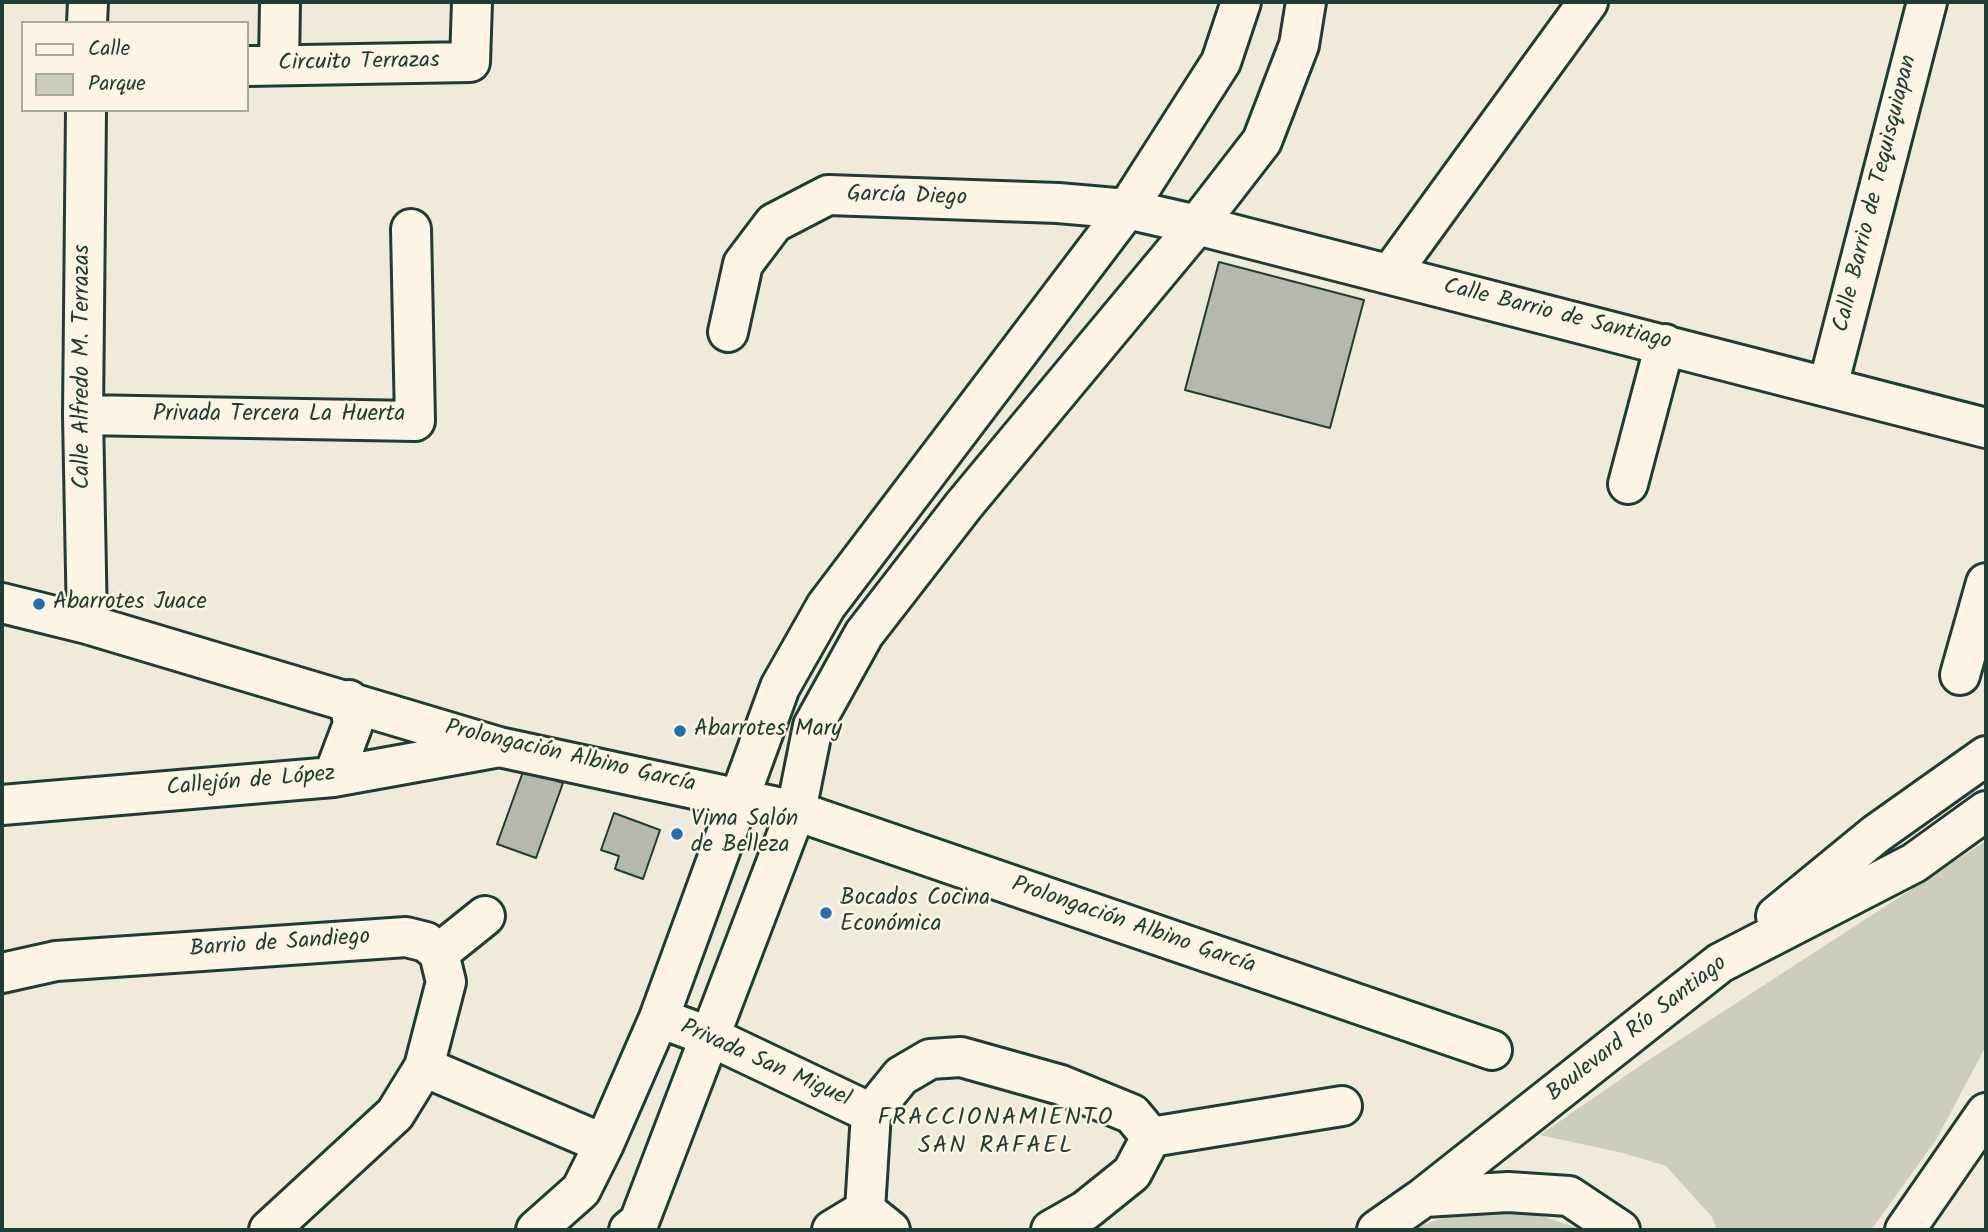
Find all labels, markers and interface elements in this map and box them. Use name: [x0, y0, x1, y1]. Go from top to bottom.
legend: [21, 21, 248, 112]
text: Calle: [88, 33, 130, 66]
street label: Circuito Terrazas: [278, 49, 440, 79]
street label: Calle Barrio de Tequisquiapan: [1829, 53, 1925, 335]
text: Parque: [88, 68, 146, 101]
street label: García Diego: [846, 182, 968, 214]
street label: Calle Alfredo M. Terrazas: [70, 245, 98, 489]
street label: Calle Barrio de Santiago: [1440, 274, 1674, 358]
street label: Privada Tercera La Huerta: [153, 402, 405, 430]
place label: Abarrotes Juace: [53, 590, 207, 618]
marker: Abarrotes Juace: [31, 596, 47, 612]
street label: Prolongación Albino García: [442, 716, 698, 800]
place label: Abarrotes Mary: [694, 717, 842, 745]
marker: Abarrotes Mary: [672, 723, 688, 739]
street label: Callejón de López: [165, 762, 337, 804]
place label: Vima Salón de Belleza: [691, 807, 798, 861]
marker: Vima Salón de Belleza: [669, 826, 685, 842]
street label: Prolongación Albino García: [1007, 872, 1259, 982]
place label: Bocados Cocina Económica: [840, 886, 990, 940]
marker: Bocados Cocina Económica: [818, 905, 834, 921]
street label: Barrio de Sandiego: [189, 925, 371, 965]
street label: Boulevard Río Santiago: [1542, 951, 1734, 1109]
street label: Privada San Miguel: [676, 1015, 854, 1115]
district label: FRACCIONAMIENTO SAN RAFAEL: [879, 1106, 1113, 1162]

